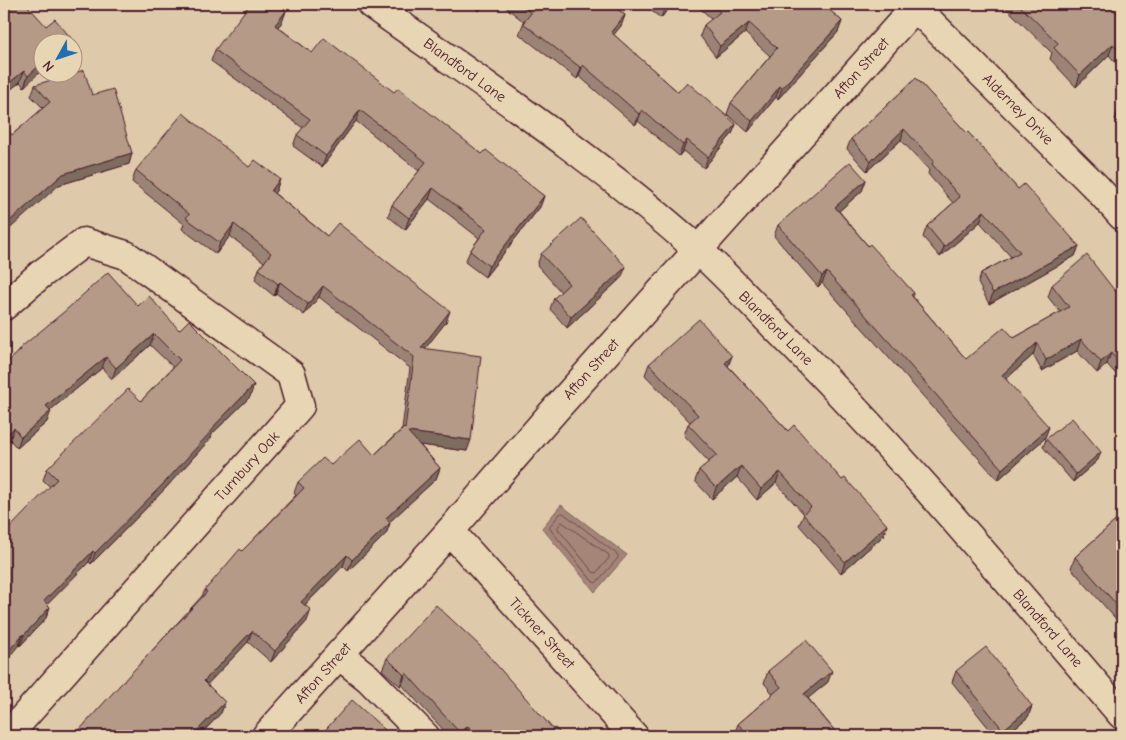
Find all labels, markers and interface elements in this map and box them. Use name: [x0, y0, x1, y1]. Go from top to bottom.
north arrow: [32, 32, 82, 82]
street label: Afton Street: [829, 33, 893, 102]
street label: Blandford Lane: [420, 34, 510, 106]
text: N: [39, 57, 58, 75]
street label: Alderney Drive: [979, 70, 1058, 149]
street label: Blandford Lane: [735, 287, 817, 369]
street label: Afton Street: [559, 334, 623, 403]
street label: Turnbury Oak: [211, 427, 284, 505]
street label: Blandford Lane: [1009, 585, 1087, 671]
street label: Tickner Street: [505, 594, 579, 673]
street label: Afton Street: [291, 638, 355, 707]

